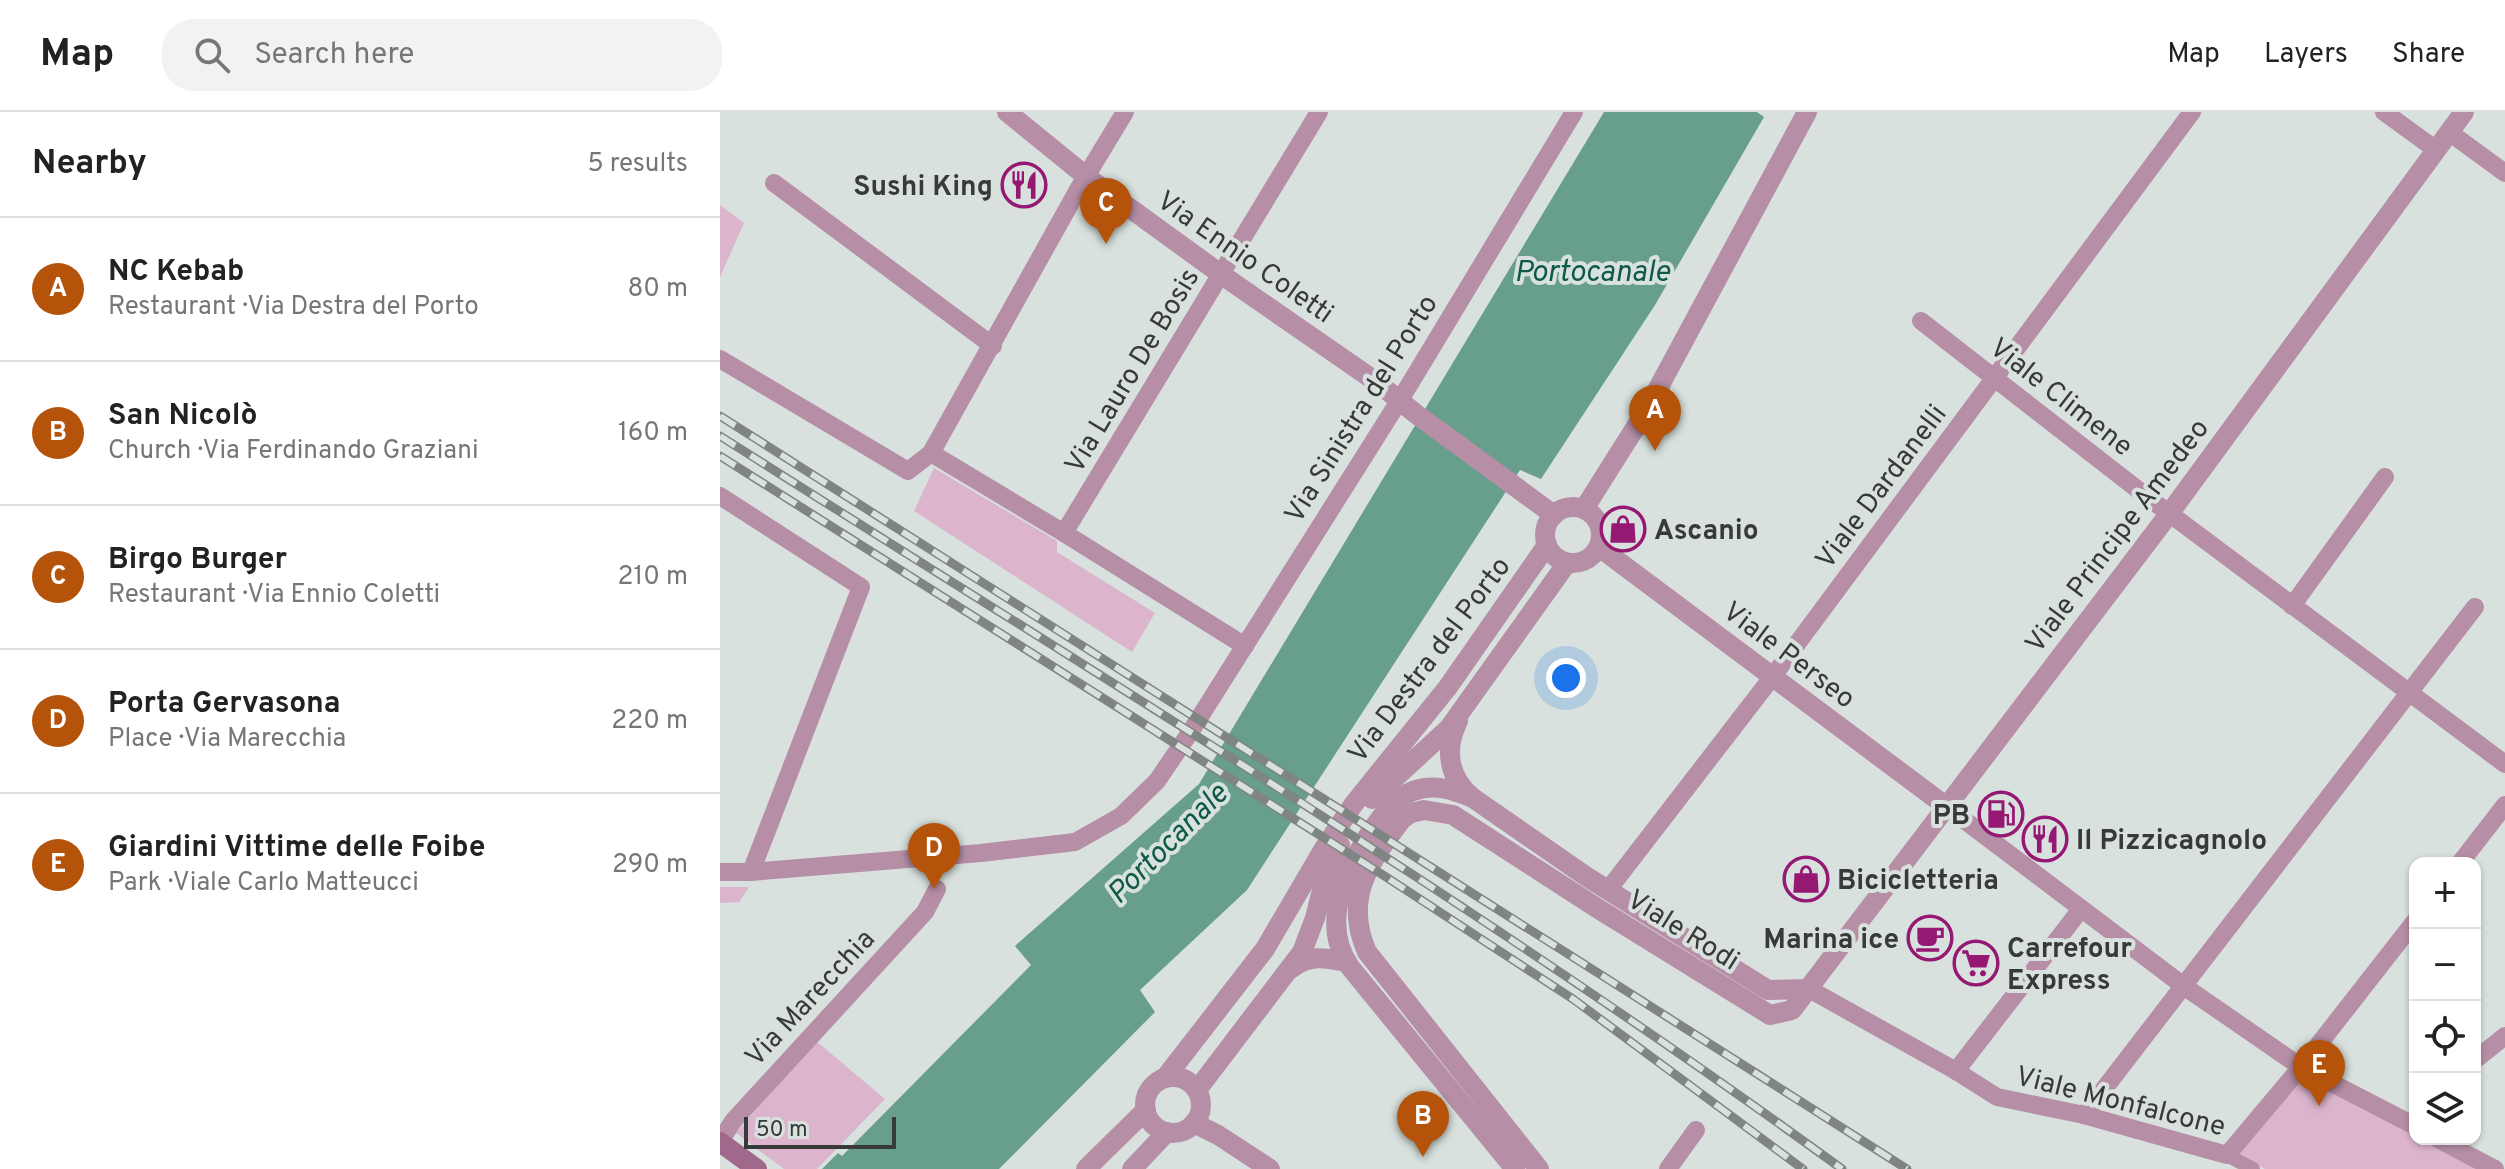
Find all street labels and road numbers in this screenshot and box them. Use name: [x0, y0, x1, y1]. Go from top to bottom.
street label: Via Ennio Coletti: [1149, 184, 1340, 333]
street label: Via Lauro De Bosis: [1058, 262, 1209, 481]
street label: Via Sinistra del Porto: [1278, 289, 1447, 530]
street label: Viale Climene: [1981, 331, 2139, 466]
street label: Viale Dardanelli: [1809, 398, 1956, 577]
street label: Viale Principe Amedeo: [2018, 412, 2218, 661]
street label: Via Destra del Porto: [1341, 550, 1520, 771]
street label: Viale Perseo: [1715, 595, 1862, 718]
street label: Viale Rodi: [1619, 883, 1745, 980]
street label: Via Marecchia: [738, 923, 884, 1075]
street label: Viale Monfalcone: [2012, 1059, 2229, 1146]

